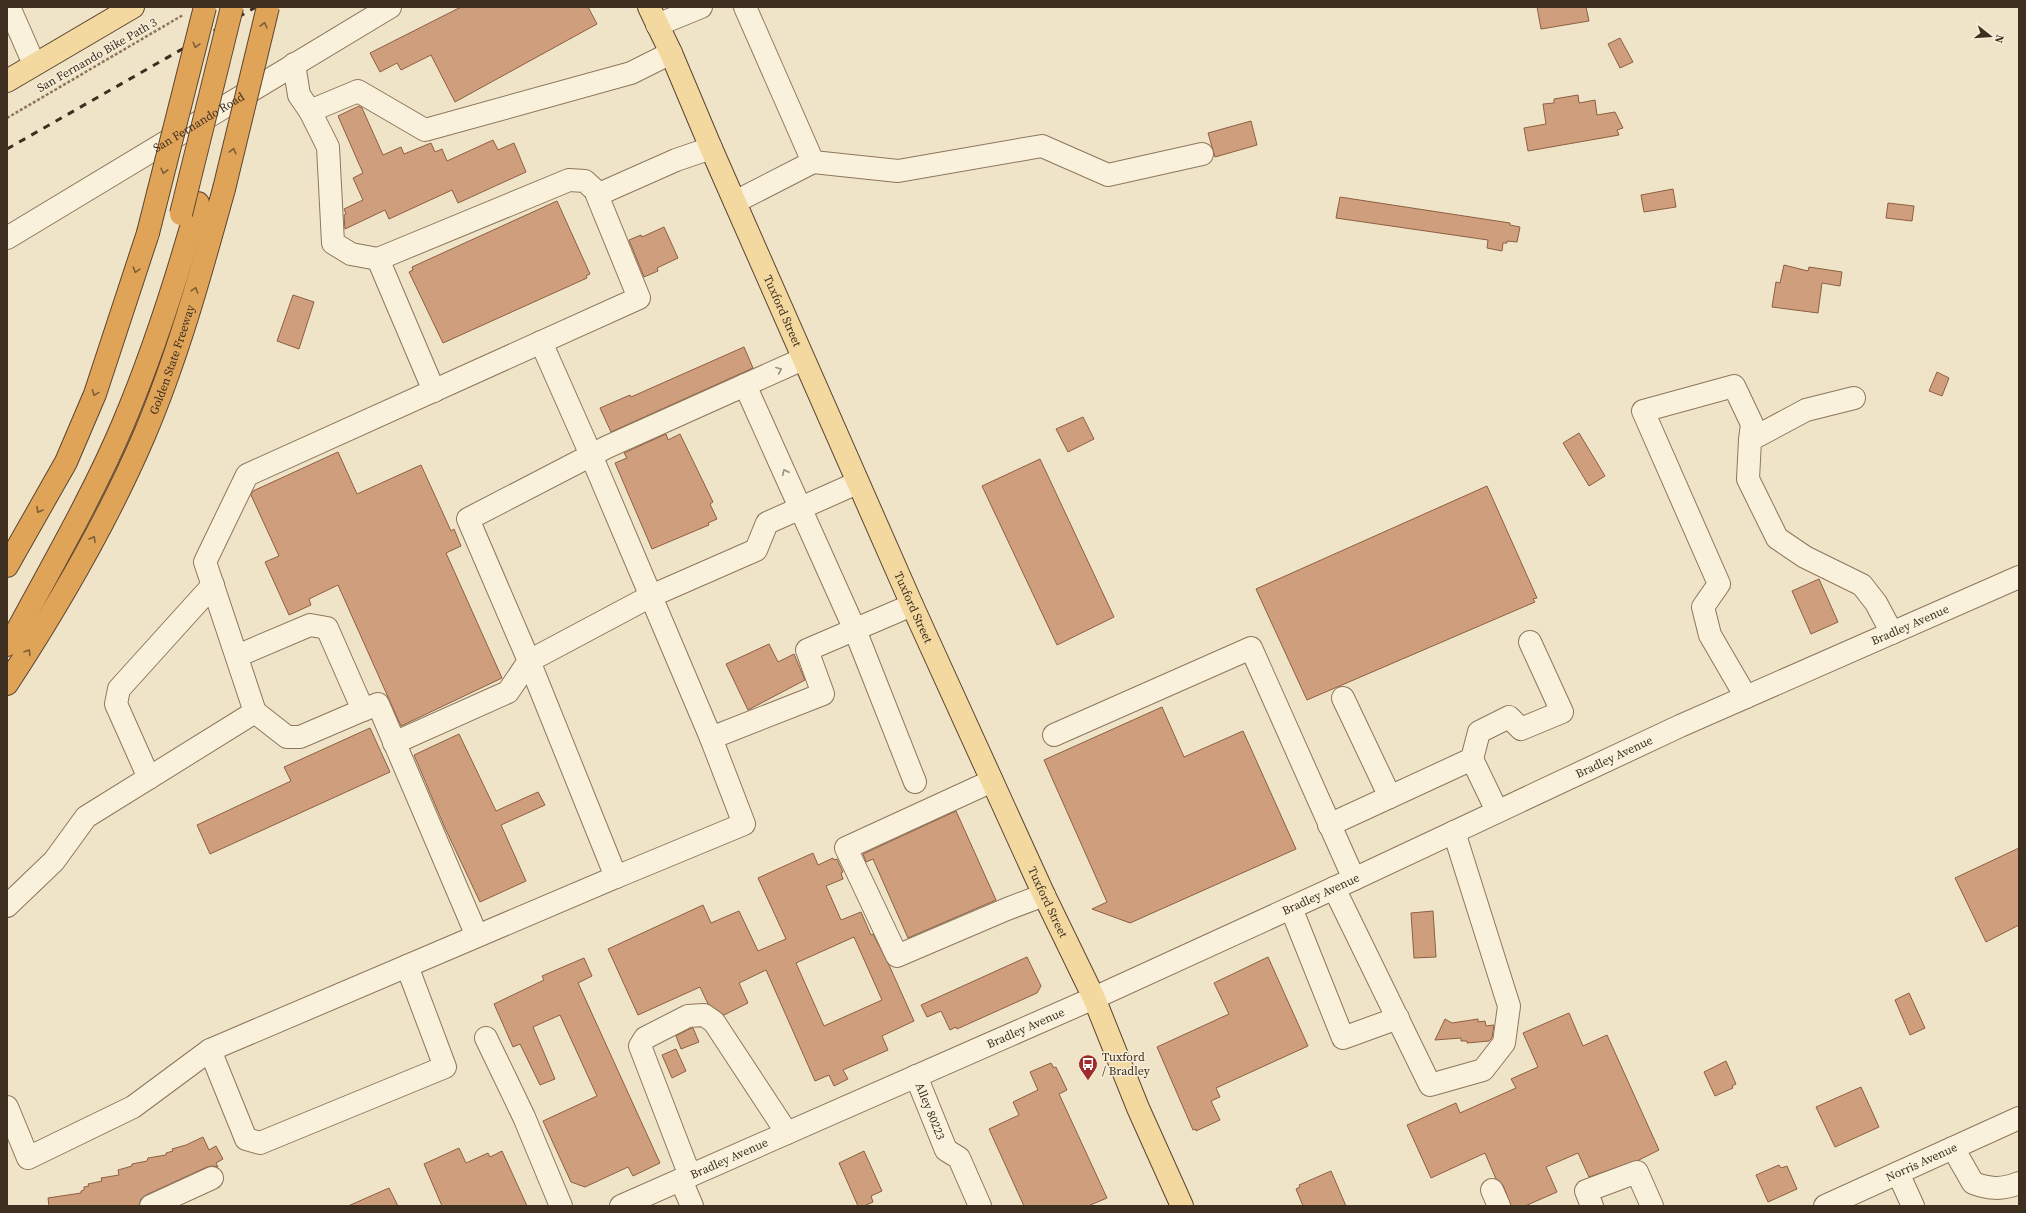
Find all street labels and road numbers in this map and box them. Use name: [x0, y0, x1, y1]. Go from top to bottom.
street label: San Fernando Bike Path 3: [34, 14, 160, 96]
street label: San Fernando Road: [150, 89, 248, 156]
street label: Tuxford Street: [760, 273, 805, 349]
street label: Golden State Freeway: [146, 302, 199, 417]
street label: Tuxford Street: [890, 569, 936, 646]
street label: Bradley Avenue: [1869, 601, 1951, 649]
street label: Bradley Avenue: [1573, 732, 1655, 782]
street label: Tuxford Street: [1024, 864, 1071, 940]
street label: Bradley Avenue: [1279, 870, 1362, 919]
street label: Bradley Avenue: [984, 1004, 1067, 1052]
street label: Alley 80223: [912, 1080, 949, 1142]
street label: Bradley Avenue: [688, 1134, 770, 1183]
street label: Norris Avenue: [1883, 1139, 1960, 1185]

